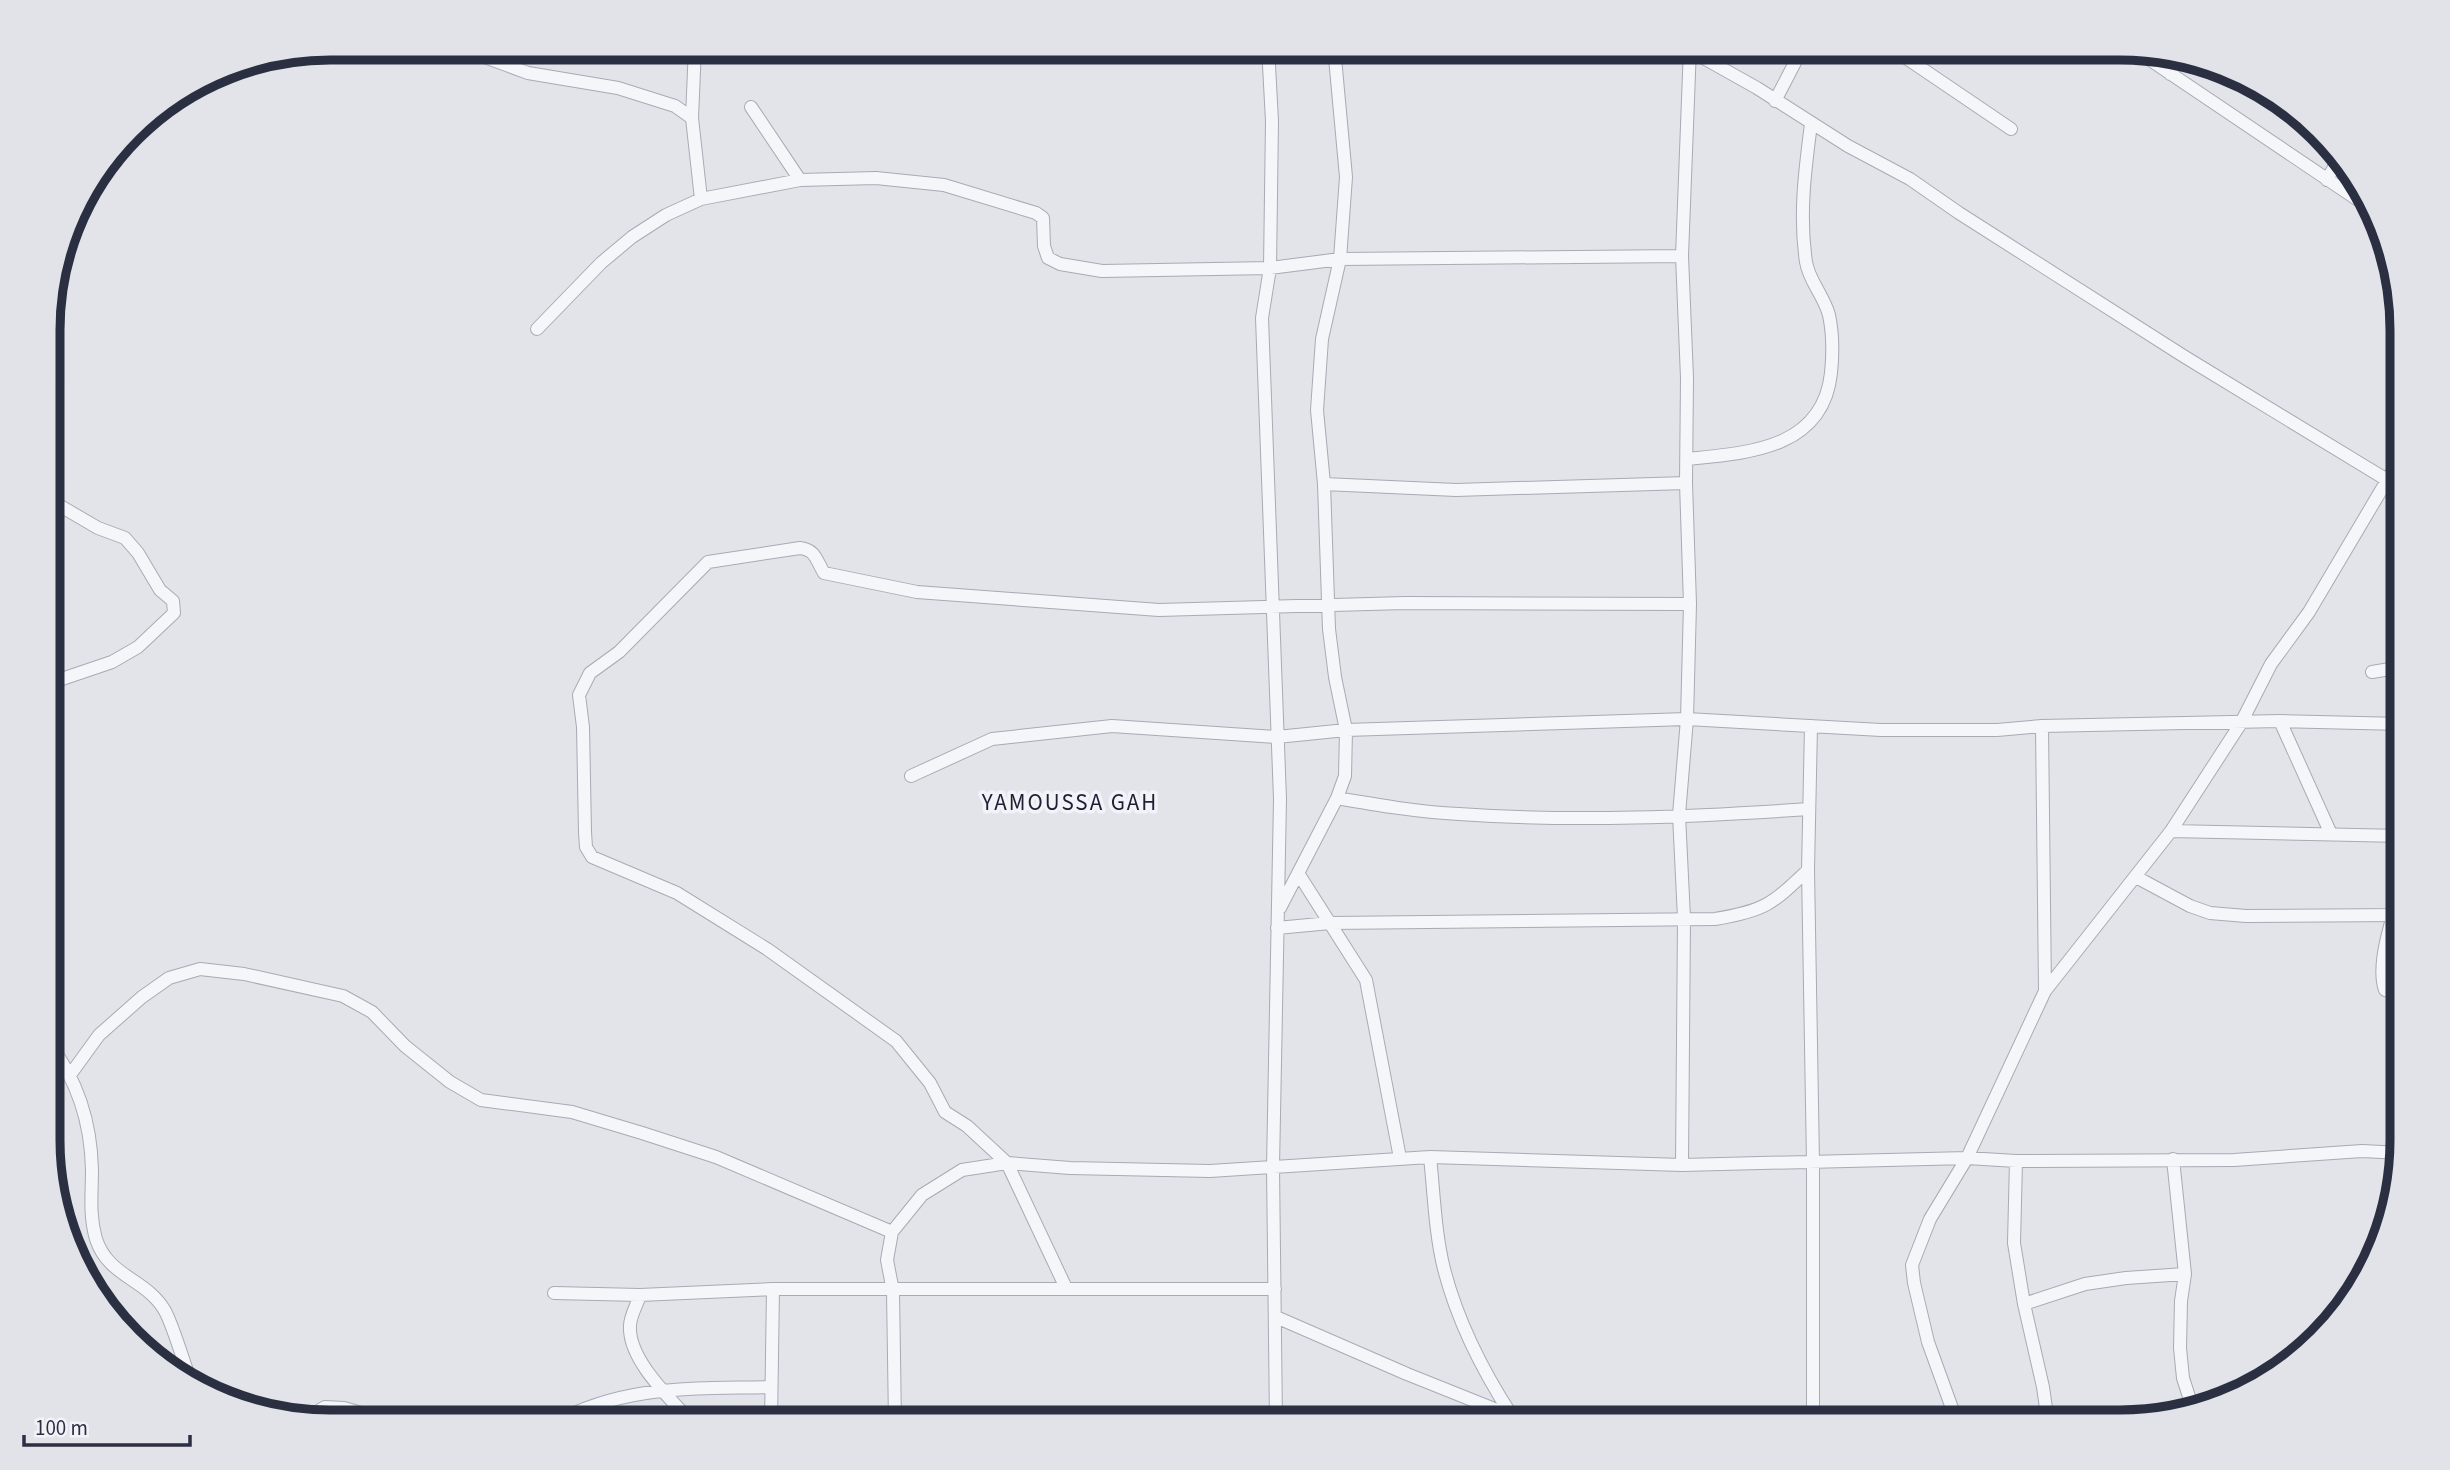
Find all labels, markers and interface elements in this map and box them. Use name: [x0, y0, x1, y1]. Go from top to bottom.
district label: YAMOUSSA GAH: [981, 786, 1158, 819]
scale bar: [24, 1404, 191, 1448]
text: 100 m: [35, 1413, 88, 1443]

